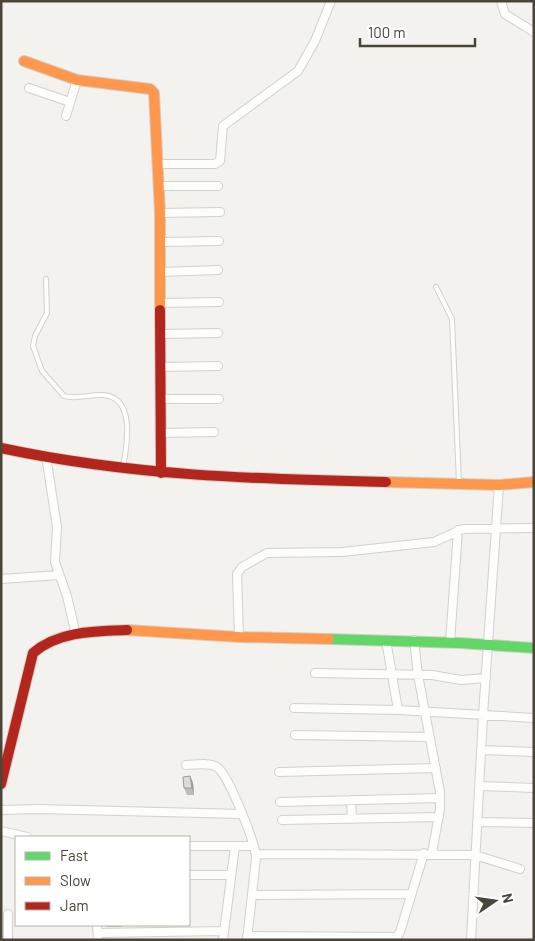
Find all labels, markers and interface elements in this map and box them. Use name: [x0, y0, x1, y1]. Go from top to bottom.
scale bar: [360, 15, 475, 47]
text: 100 m: [368, 23, 406, 41]
legend: [15, 836, 190, 926]
text: Fast: [60, 846, 88, 864]
text: Slow: [60, 871, 91, 889]
north arrow: [470, 876, 520, 926]
text: N: [499, 892, 517, 904]
text: Jam: [60, 896, 89, 914]

